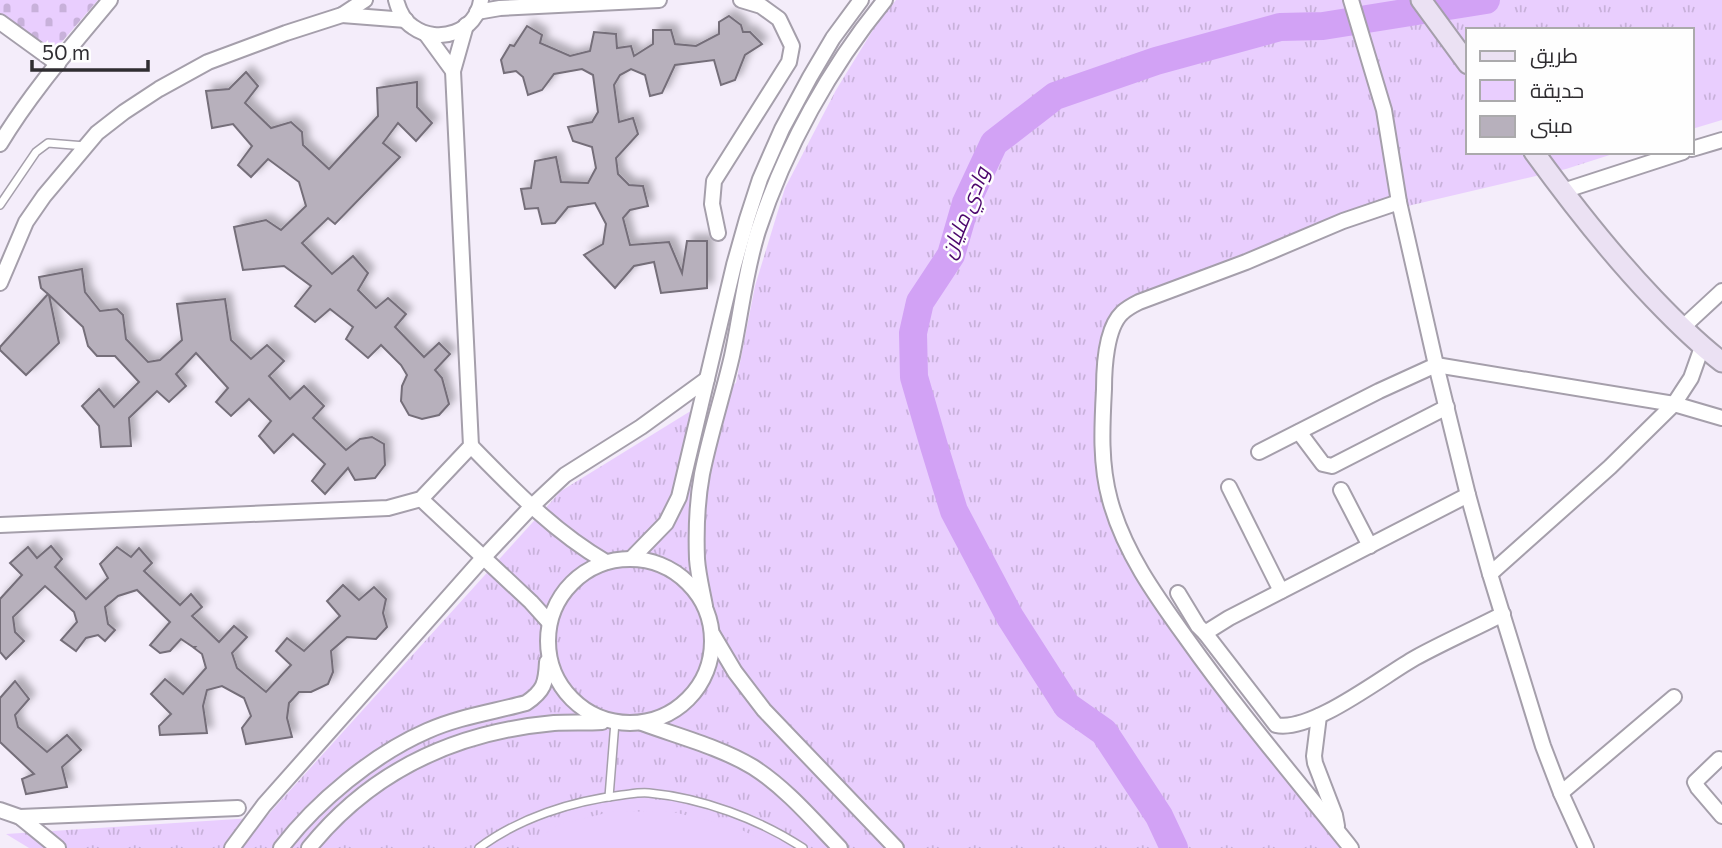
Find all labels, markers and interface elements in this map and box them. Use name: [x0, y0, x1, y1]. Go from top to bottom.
scale bar: [32, 28, 147, 72]
legend: [1466, 28, 1694, 154]
text: 50 m: [42, 39, 90, 64]
text: طريق: [1530, 42, 1578, 69]
text: حديقة: [1530, 77, 1584, 102]
text: مبنى: [1530, 112, 1573, 139]
water label: وادي مليان: [934, 162, 999, 264]

